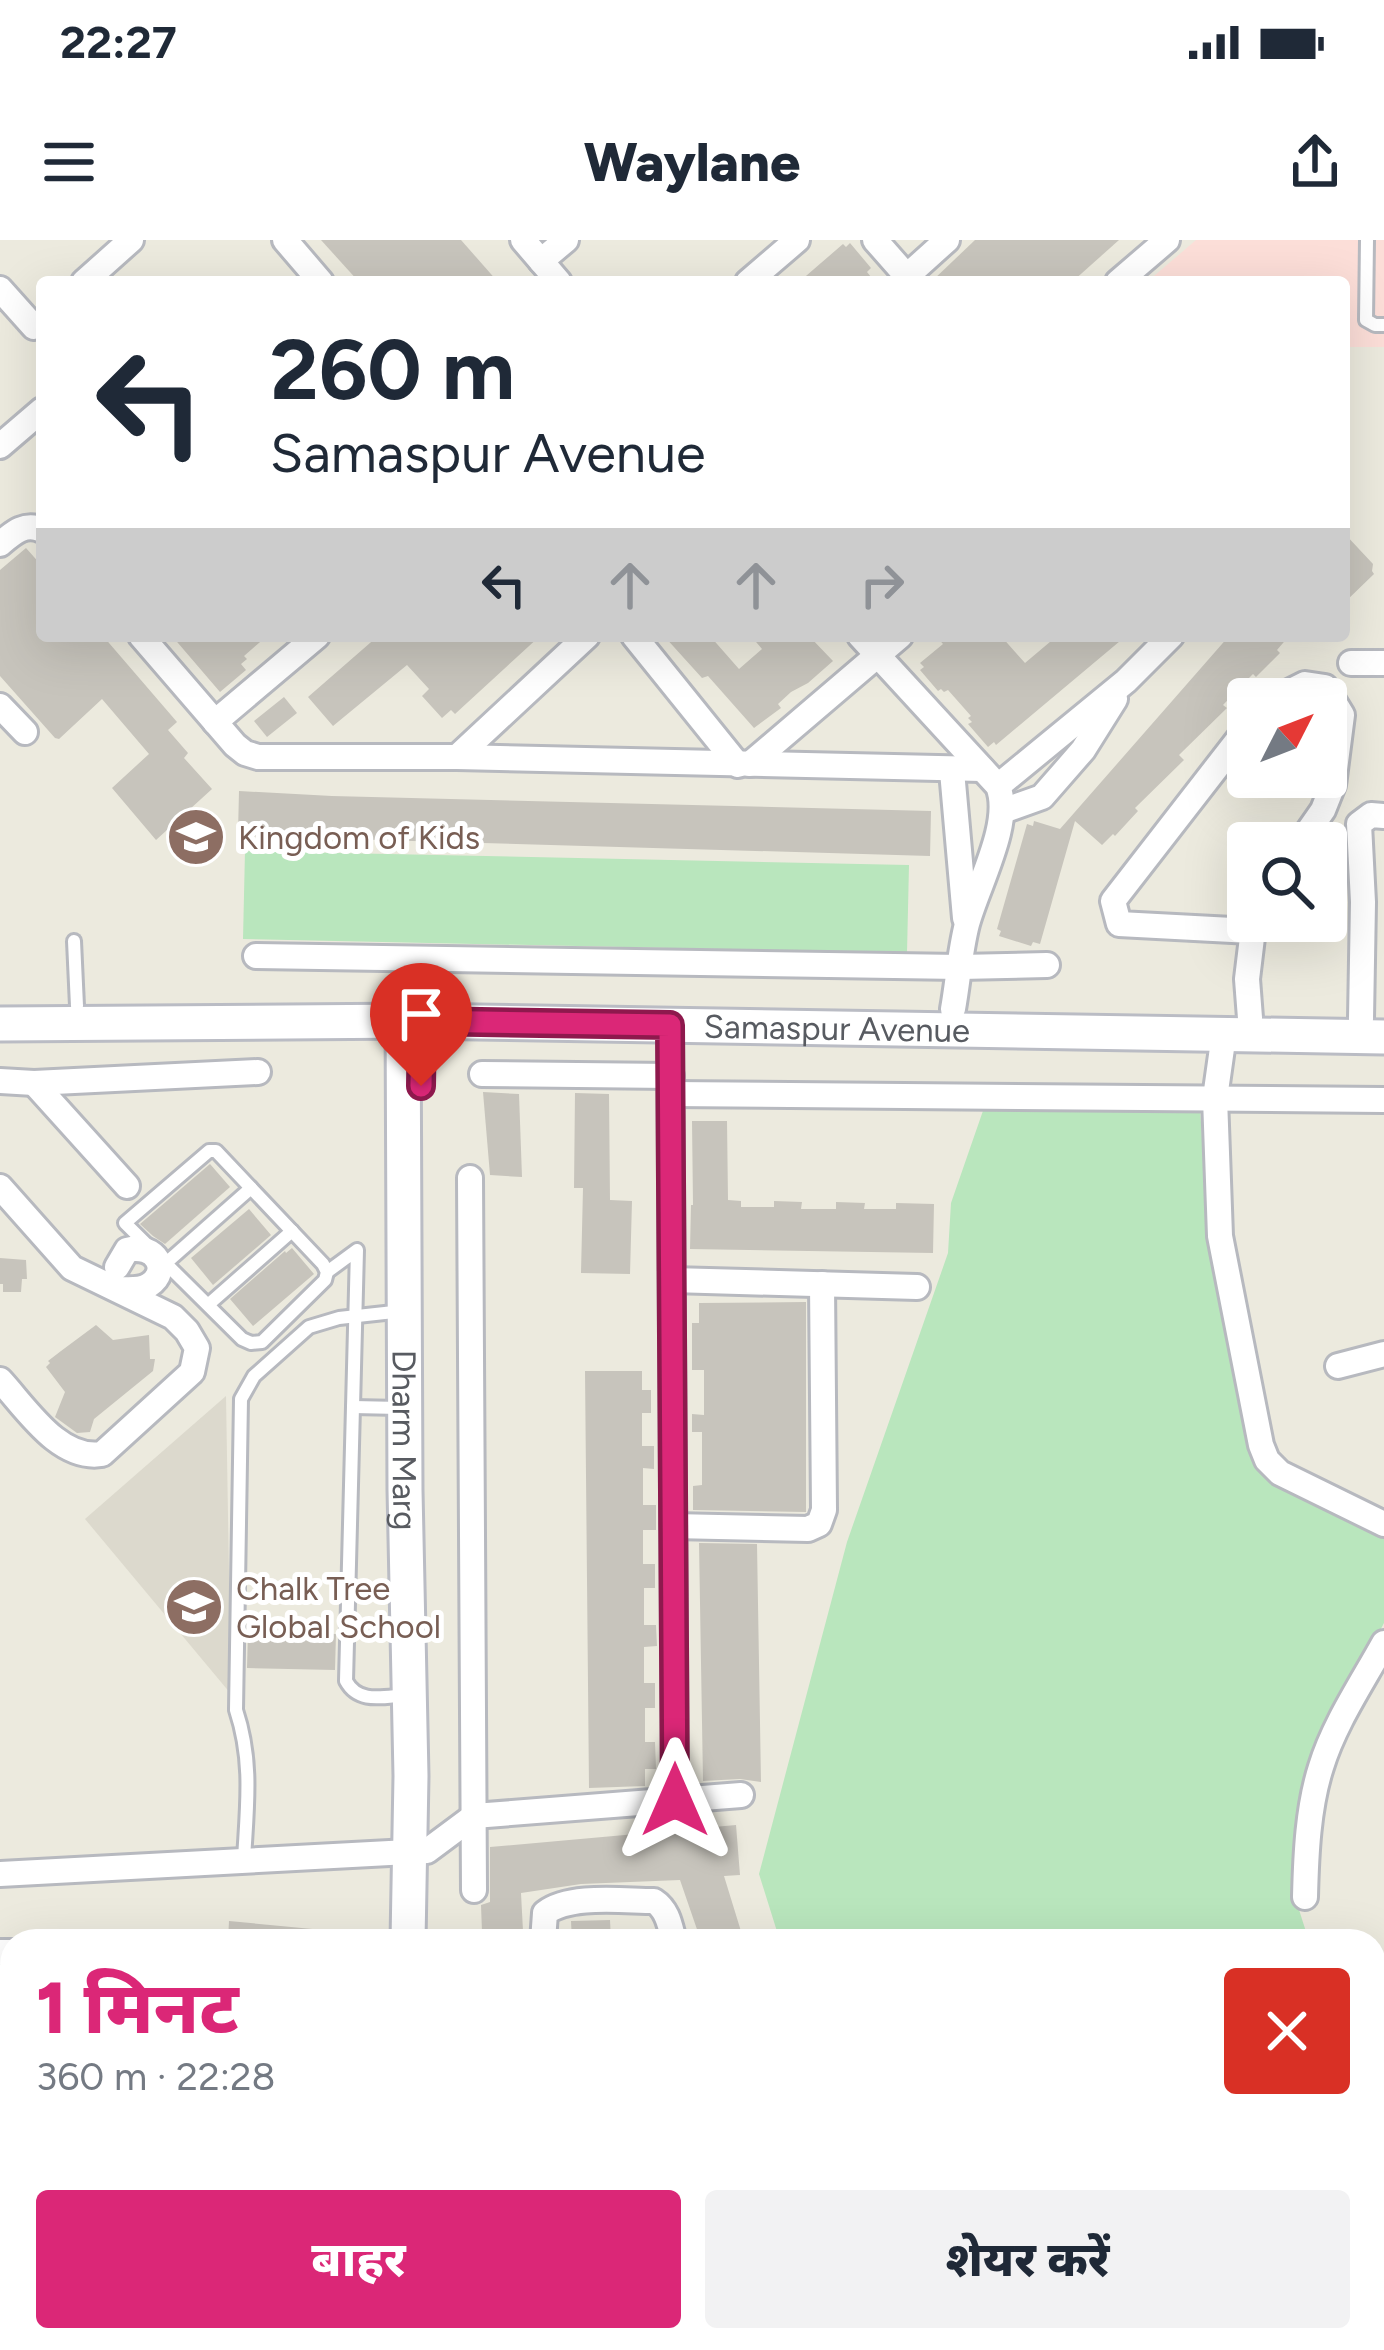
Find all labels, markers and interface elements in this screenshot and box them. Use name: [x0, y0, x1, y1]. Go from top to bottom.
text: 22:27: [60, 15, 177, 69]
icon: menu: [36, 129, 102, 195]
icon: share: [1282, 129, 1348, 195]
text: Waylane: [584, 130, 800, 195]
text: 260 m: [270, 319, 515, 420]
icon: left: [72, 324, 228, 480]
text: Samaspur Avenue: [270, 421, 706, 486]
icon: left: [471, 552, 537, 618]
icon: ahead: [597, 552, 663, 618]
icon: ahead: [723, 552, 789, 618]
icon: right: [849, 552, 915, 618]
north arrow: [1227, 678, 1347, 798]
map controls: [1227, 678, 1347, 942]
school or university icon: Kingdom of Kids: [165, 806, 227, 868]
place label: Kingdom of Kids: [238, 818, 480, 857]
button: search: [1227, 822, 1347, 942]
pin: [370, 963, 472, 1086]
icon: arrive: [388, 981, 454, 1047]
street label: Samaspur Avenue: [703, 1007, 970, 1050]
street label: Dharm Marg: [384, 1350, 425, 1531]
place label: Chalk Tree Global School: [236, 1569, 441, 1646]
school or university icon: Chalk Tree Global School: [163, 1576, 225, 1638]
position arrow: [612, 1737, 738, 1863]
text: 1 मिनट: [36, 1965, 239, 2051]
button: close: [1224, 1968, 1350, 2094]
text: 360 m · 22:28: [36, 2053, 276, 2100]
button: बाहर: [36, 2190, 681, 2328]
button: शेयर करें: [705, 2190, 1350, 2328]

